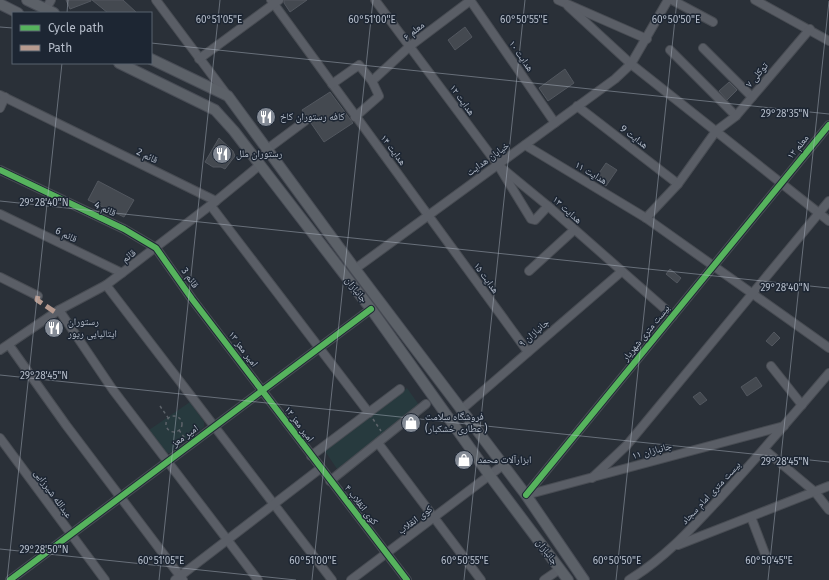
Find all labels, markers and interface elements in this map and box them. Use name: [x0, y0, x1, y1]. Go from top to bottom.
legend: [12, 12, 152, 64]
text: 60°51'05"E: [196, 14, 242, 26]
text: 60°51'00"E: [348, 14, 396, 26]
text: 60°50'55"E: [500, 14, 548, 26]
text: 60°50'50"E: [652, 14, 700, 26]
street label: معلم ۶: [401, 19, 428, 44]
text: Cycle path: [48, 21, 104, 35]
street label: هدایت ۱۰: [506, 38, 536, 74]
text: Path: [48, 41, 72, 55]
street label: توکلی ۷: [743, 60, 771, 90]
street label: هدایت ۱۲: [447, 82, 477, 118]
restaurant icon: کافه رستوران کاخ: [255, 106, 277, 128]
text: 29°28'35"N: [761, 108, 809, 120]
place label: کافه رستوران کاخ: [280, 111, 345, 123]
street label: هدایت 9: [618, 123, 650, 151]
street label: هدایت ۱۴: [378, 132, 408, 168]
street label: معلم ۱۲: [785, 132, 813, 162]
street label: خیابان هدایت: [464, 139, 512, 179]
restaurant icon: رستوران ملل: [211, 143, 233, 165]
street label: قائم 2: [134, 146, 160, 167]
place label: رستوران ملل: [236, 148, 283, 160]
street label: هدایت ۱۱: [573, 159, 609, 187]
street label: هدایت ۱۳: [550, 194, 584, 226]
text: 29°28'40"N: [19, 197, 69, 209]
street label: قائم 4: [92, 199, 118, 220]
street label: قائم 6: [53, 225, 79, 246]
street label: قائم: [120, 247, 139, 266]
street label: هدایت ۱۵: [471, 260, 501, 296]
street label: قائم 3: [178, 265, 201, 291]
street label: جانبازان: [342, 275, 370, 306]
text: 29°28'40"N: [760, 282, 810, 294]
street label: بیست متری شهریار: [619, 302, 673, 364]
place label: رستوران ایتالیایی ریور: [67, 316, 117, 340]
street label: جانبازان ۹: [516, 316, 552, 349]
restaurant icon: رستوران ایتالیایی ریور: [43, 317, 65, 339]
street label: امیر معز ۱۳: [226, 329, 260, 369]
text: 29°28'45"N: [20, 370, 68, 382]
street label: امیر معز ۱۲: [282, 404, 316, 444]
place label: فروشگاه سلامت (عطاری خشکبار ): [425, 411, 488, 435]
shop icon: فروشگاه سلامت (عطاری خشکبار ): [400, 412, 422, 434]
street label: امیر معز: [169, 422, 201, 450]
street label: جانبازان ۱۱: [631, 440, 674, 462]
shop icon: ابزارآلات محمد: [453, 449, 475, 471]
place label: ابزارآلات محمد: [478, 454, 531, 466]
text: 29°28'45"N: [761, 456, 809, 468]
street label: بیست متری امام سجاد: [679, 459, 744, 528]
street label: عبدالله شیرزایی: [31, 467, 75, 521]
street label: کوی انقلاب ۴: [342, 483, 380, 527]
street label: کوی انقلاب: [395, 503, 435, 537]
street label: جانبازان: [533, 537, 561, 568]
text: 29°28'50"N: [19, 544, 69, 556]
text: 60°51'05"E: [138, 555, 184, 567]
text: 60°51'00"E: [289, 555, 337, 567]
text: 60°50'55"E: [441, 555, 489, 567]
text: 60°50'50"E: [593, 555, 641, 567]
text: 60°50'45"E: [745, 555, 793, 567]

